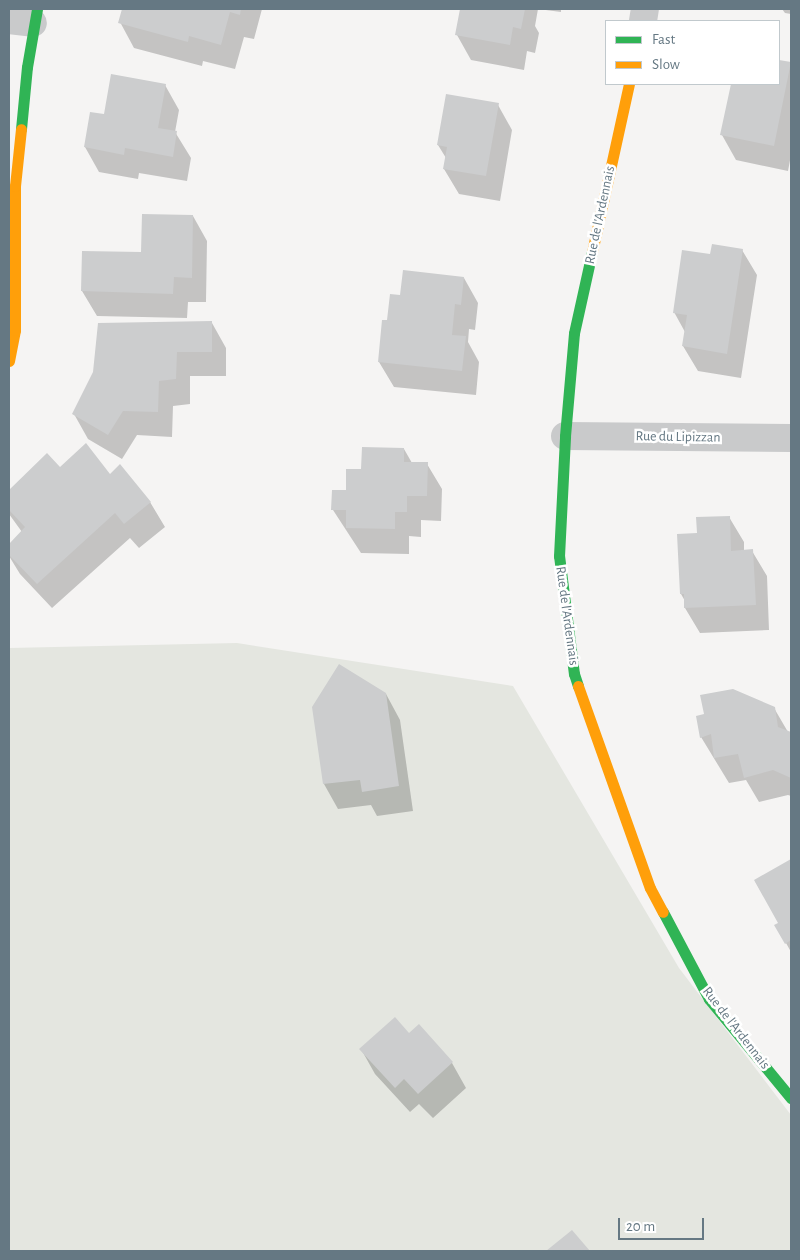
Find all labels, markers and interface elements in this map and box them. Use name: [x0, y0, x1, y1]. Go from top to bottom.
legend: [605, 20, 780, 85]
text: Fast: [652, 32, 675, 47]
text: Slow: [652, 57, 680, 72]
street label: Rue de l'Ardennais: [581, 164, 619, 266]
street label: Rue du Lipizzan: [635, 428, 721, 446]
street label: Rue de l'Ardennais: [552, 565, 582, 667]
street label: Rue de l'Ardennais: [699, 983, 773, 1073]
scale bar: [620, 1208, 706, 1240]
text: 20 m: [626, 1219, 655, 1234]

